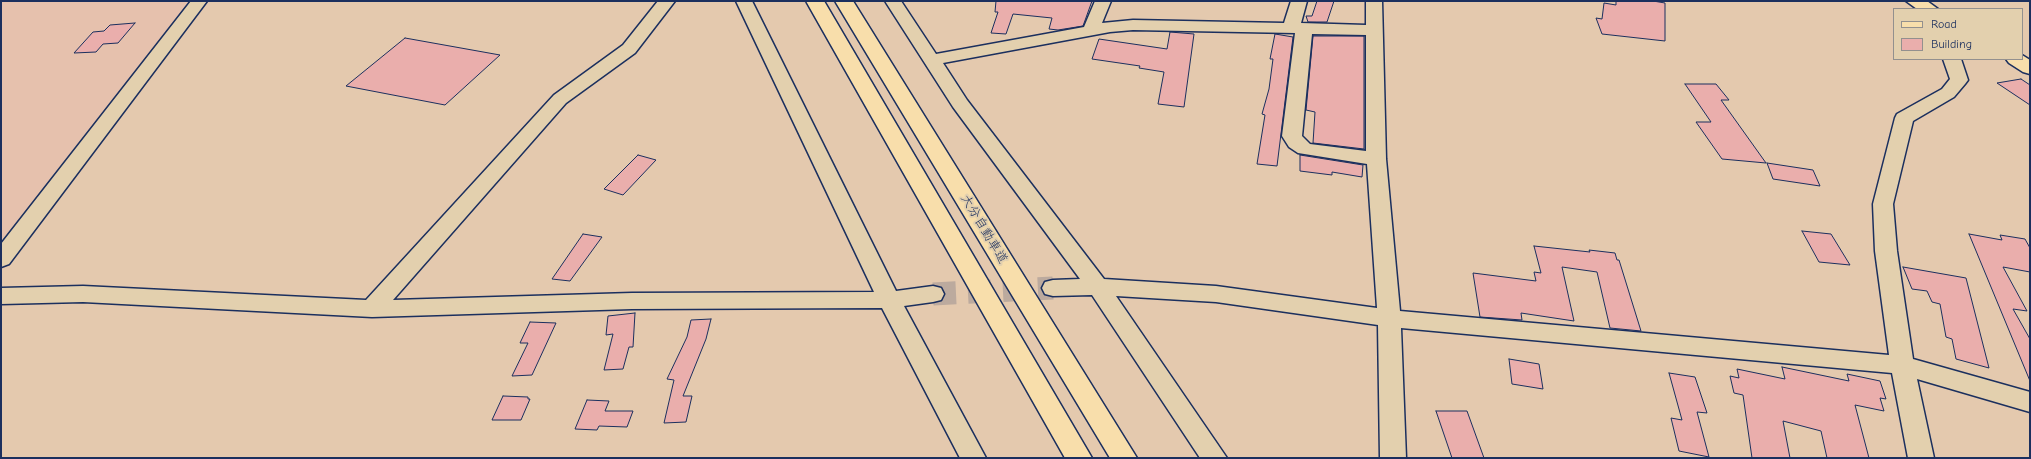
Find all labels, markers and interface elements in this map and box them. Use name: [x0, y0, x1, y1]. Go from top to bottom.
legend: [1893, 8, 2023, 60]
text: Road: [1931, 17, 1957, 31]
text: Building: [1931, 37, 1972, 51]
street label: 大分自動車道: [957, 192, 1011, 266]

